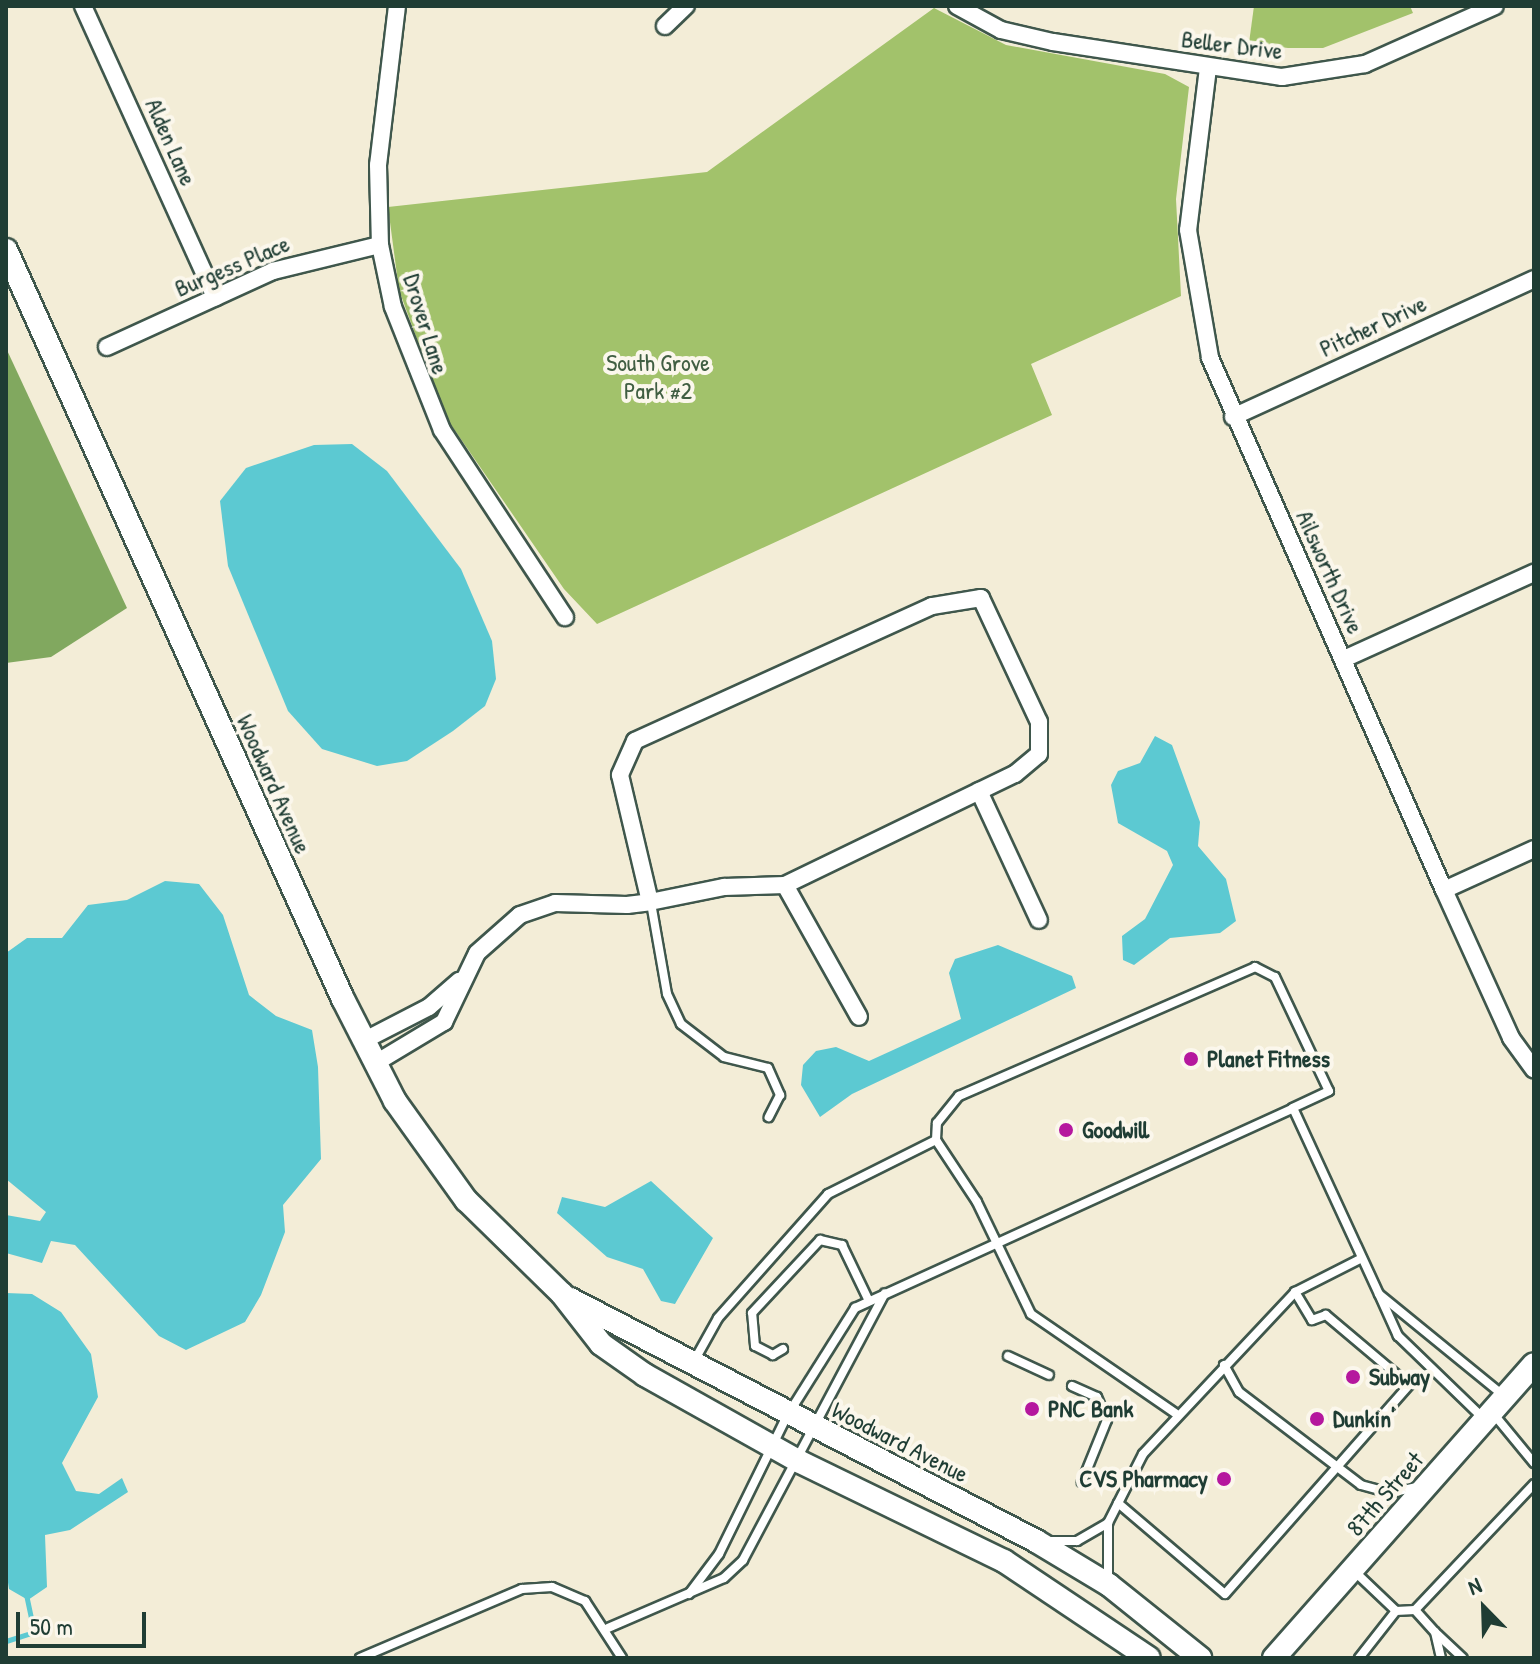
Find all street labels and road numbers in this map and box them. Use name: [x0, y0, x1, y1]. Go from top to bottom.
street label: Beller Drive: [1180, 25, 1284, 65]
street label: Alden Lane: [139, 94, 203, 190]
street label: Burgess Place: [170, 229, 294, 303]
street label: Drover Lane: [397, 271, 455, 377]
street label: Pitcher Drive: [1315, 289, 1431, 363]
street label: Ailsworth Drive: [1290, 506, 1370, 638]
street label: Woodward Avenue: [231, 710, 317, 858]
street label: Woodward Avenue: [827, 1395, 973, 1489]
street label: 87th Street: [1341, 1446, 1429, 1542]

